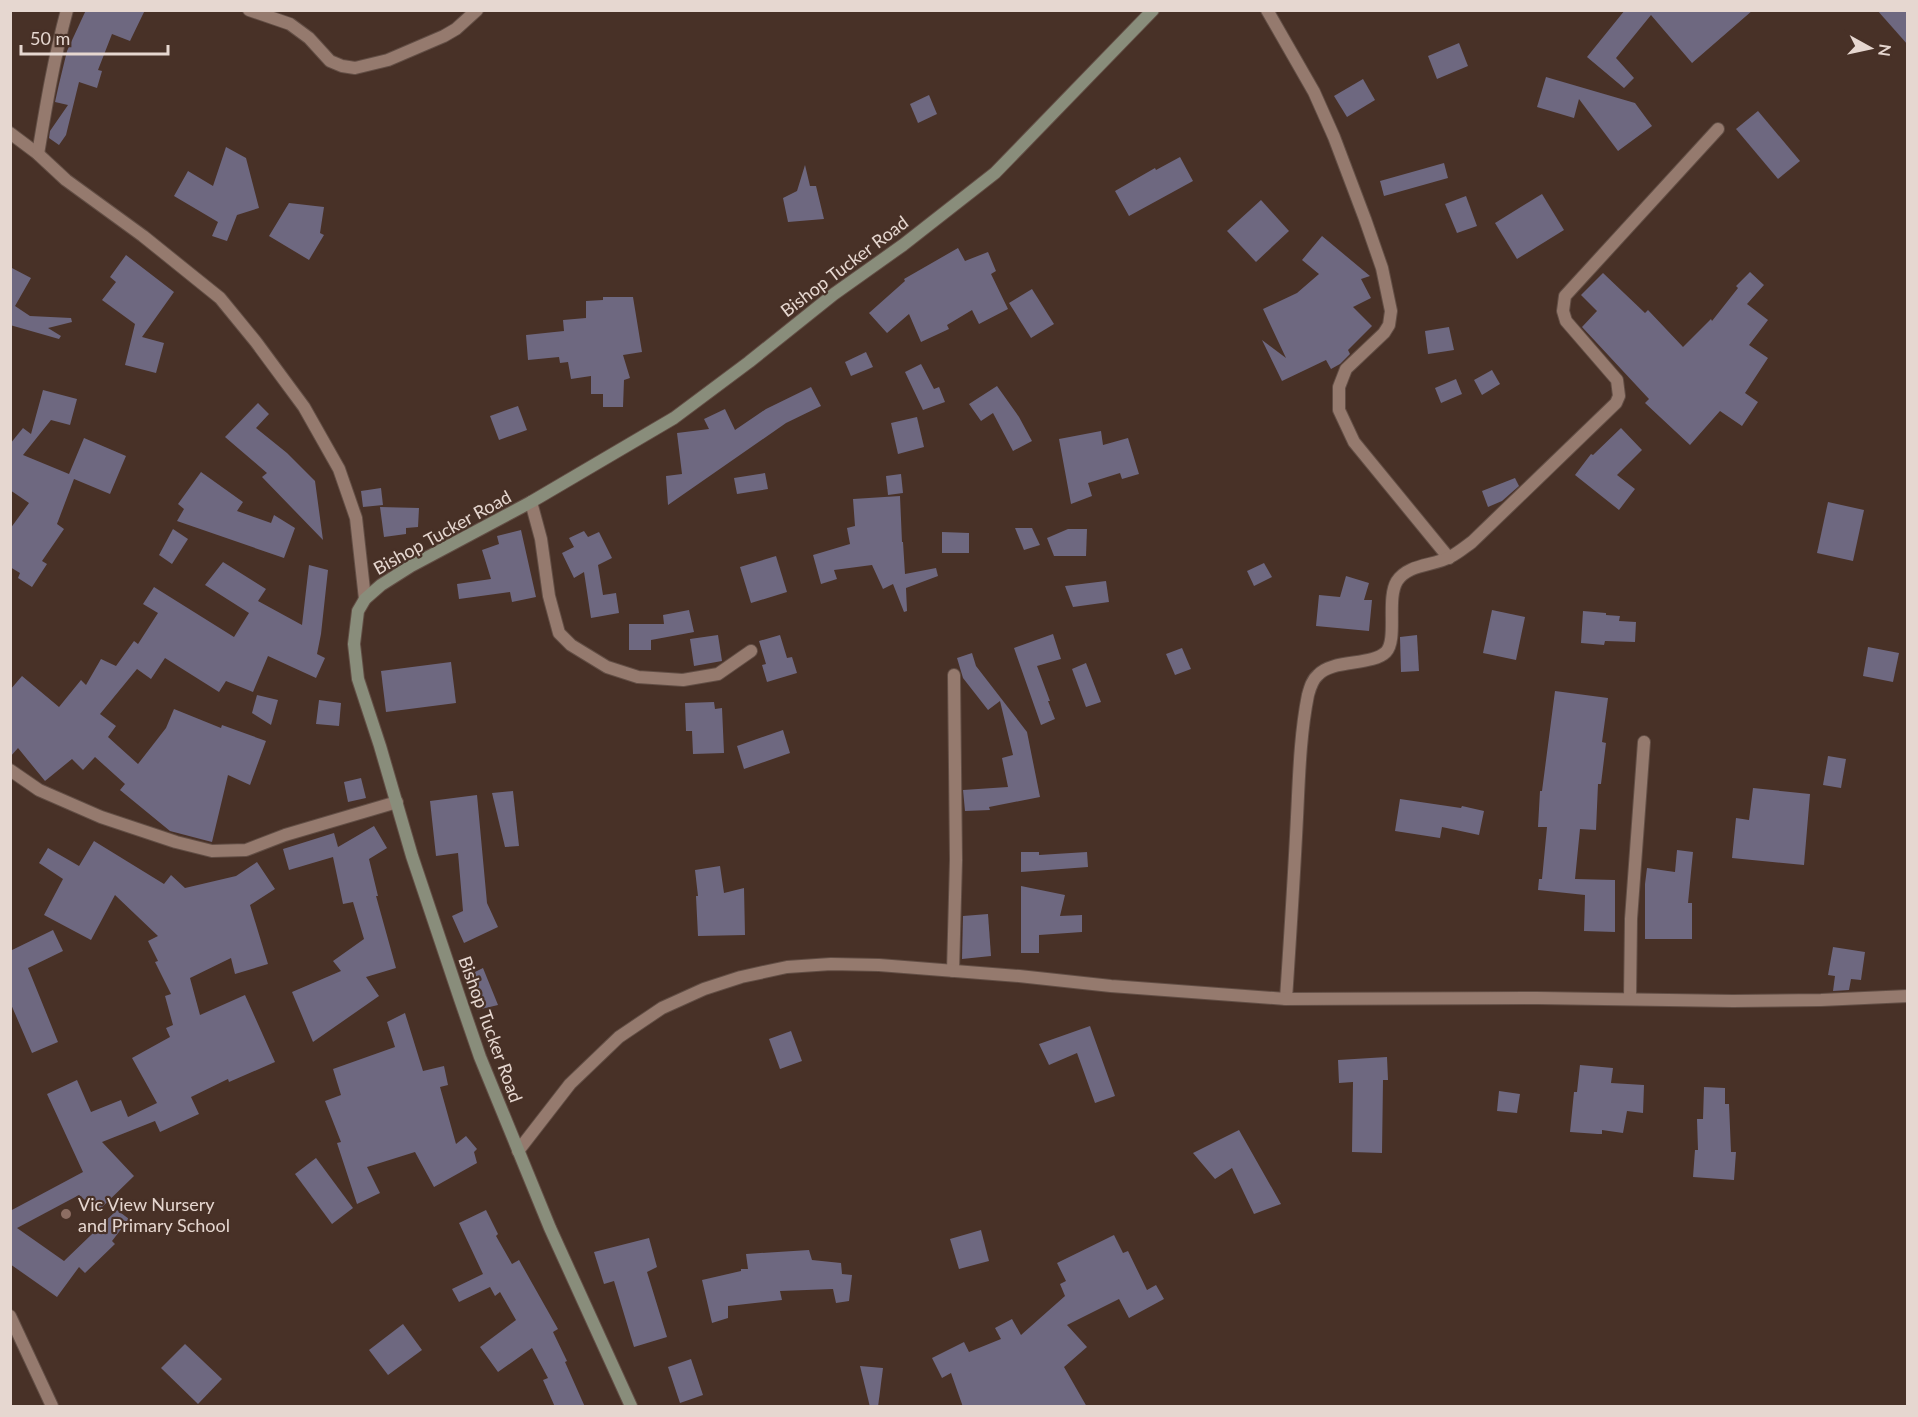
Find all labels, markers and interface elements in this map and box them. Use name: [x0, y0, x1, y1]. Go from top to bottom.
scale bar: [21, 18, 168, 56]
north arrow: [1840, 18, 1900, 78]
text: 50 m: [30, 27, 70, 49]
text: N: [1875, 43, 1896, 58]
street label: Bishop Tucker Road: [776, 211, 912, 321]
street label: Bishop Tucker Road: [369, 485, 515, 579]
street label: Bishop Tucker Road: [454, 953, 528, 1105]
place label: Vic View Nursery and Primary School: [78, 1193, 230, 1236]
marker: Vic View Nursery and Primary School: [59, 1207, 73, 1221]

